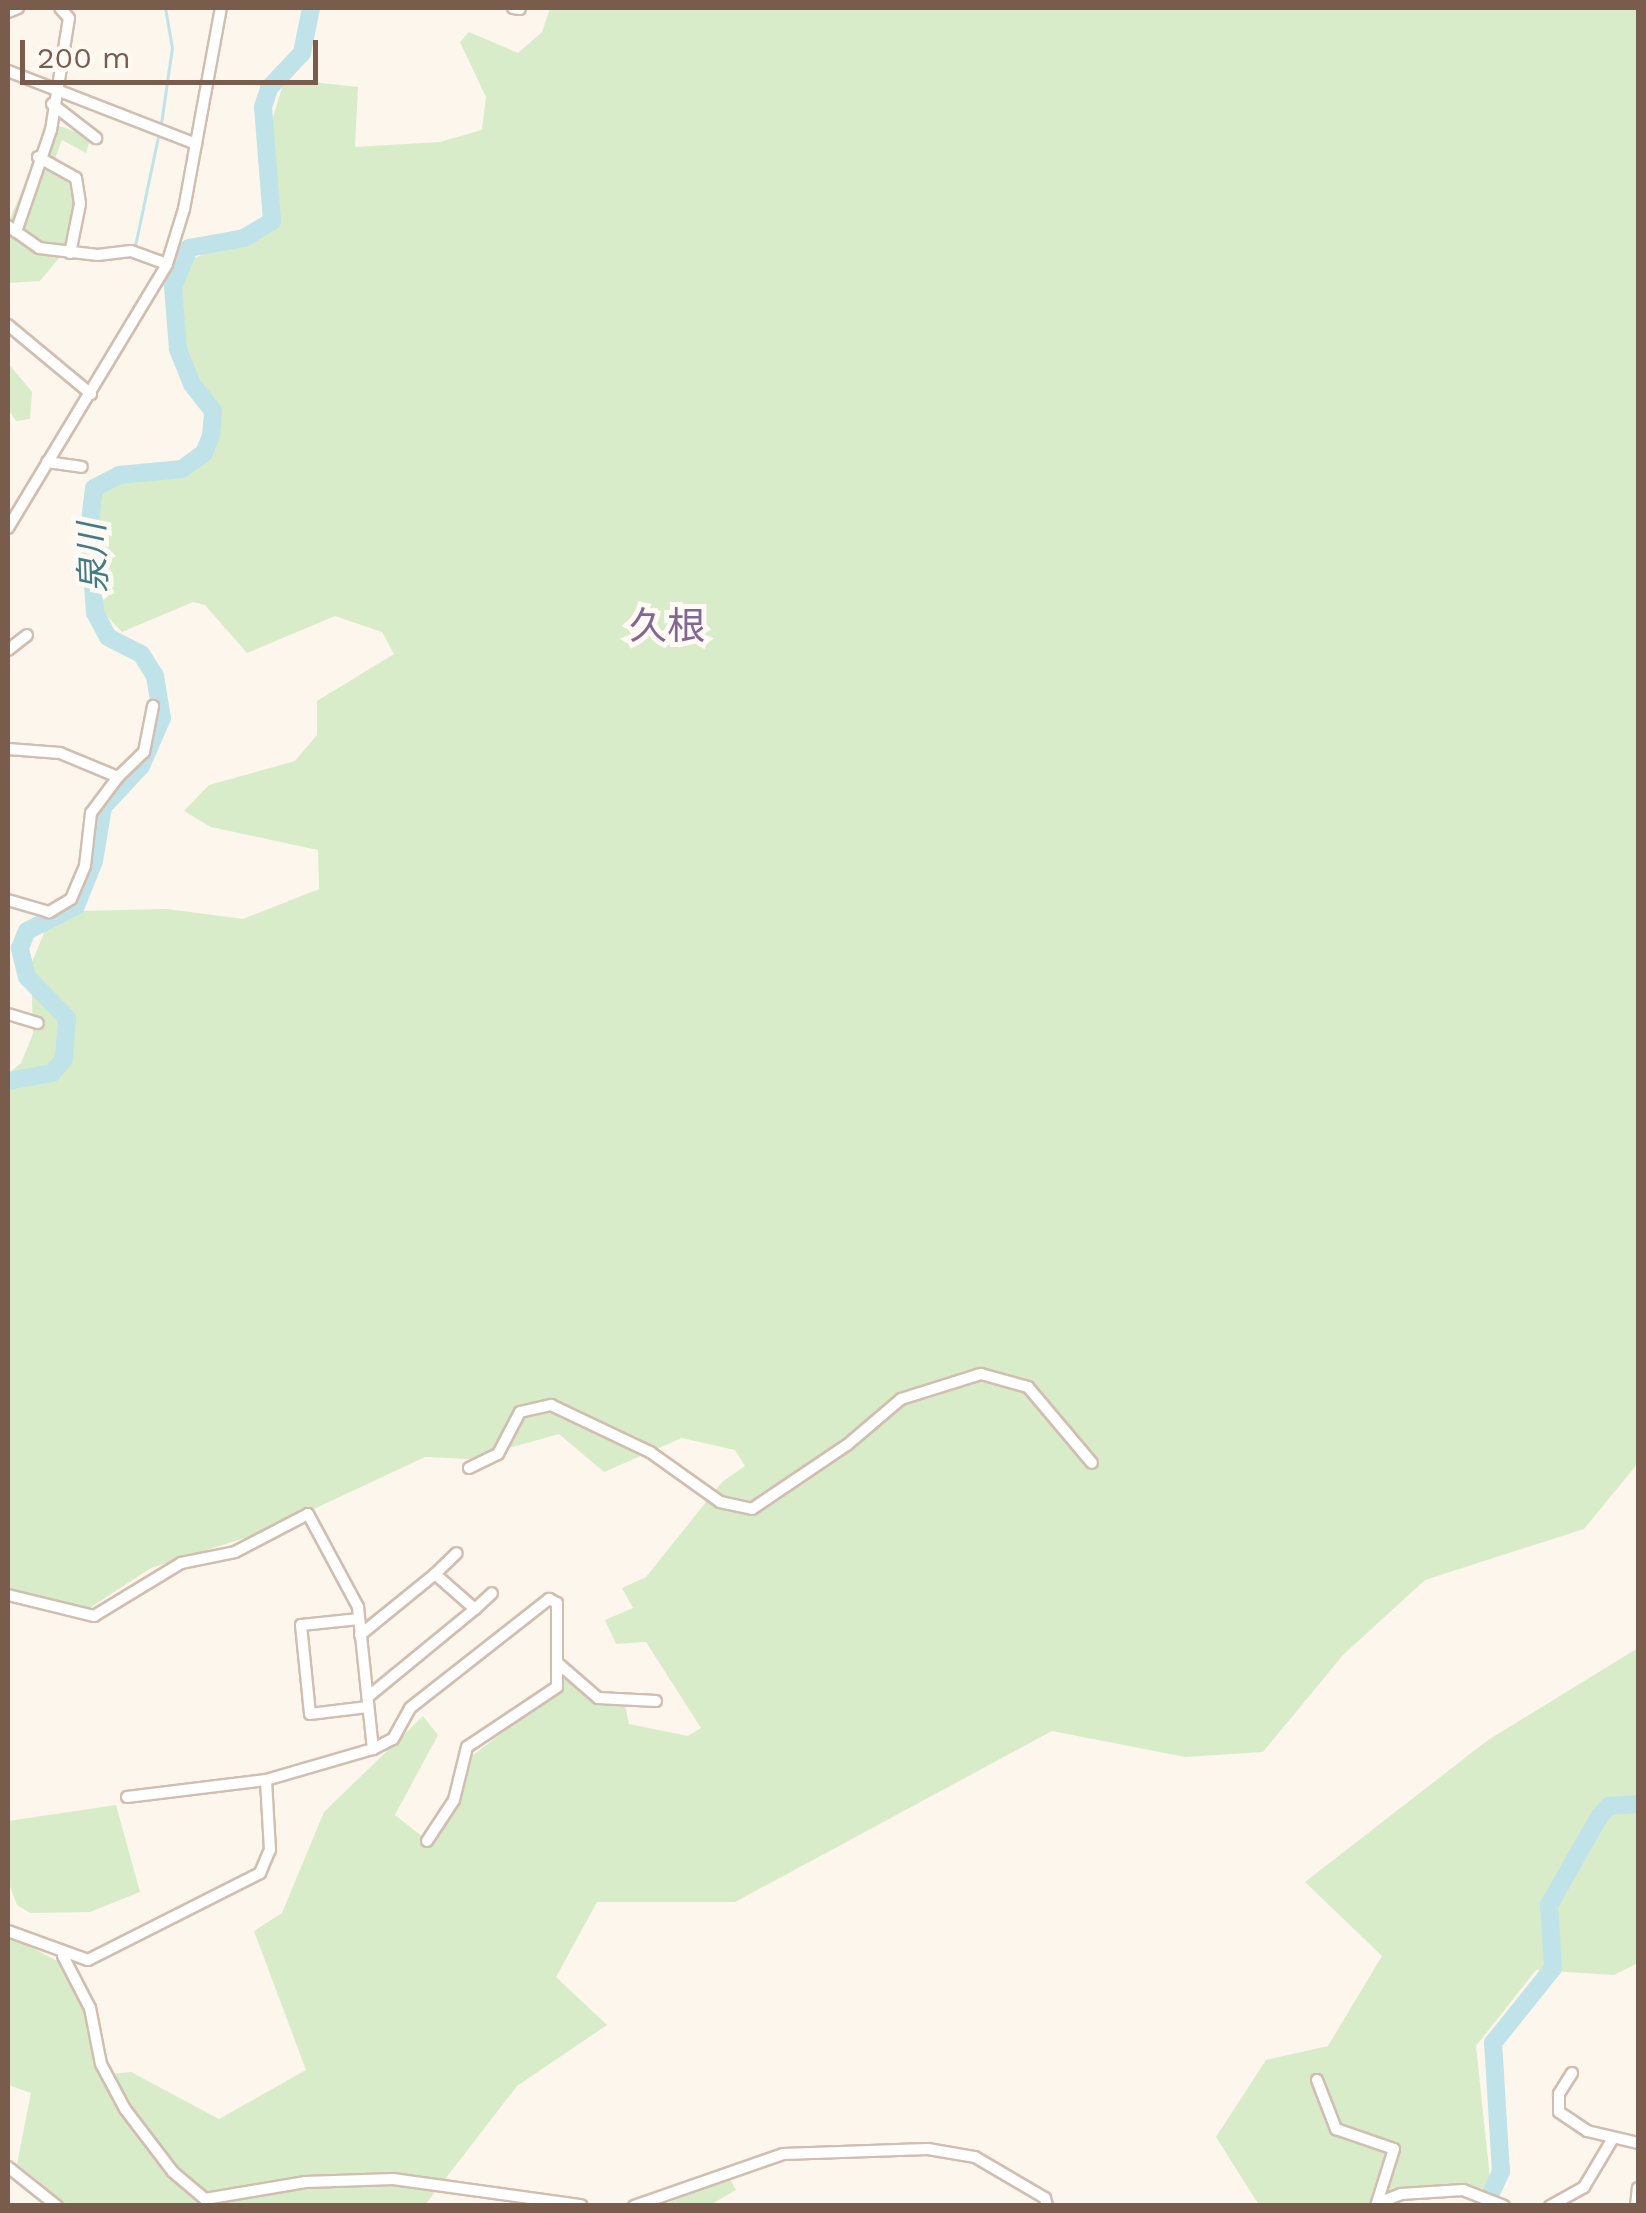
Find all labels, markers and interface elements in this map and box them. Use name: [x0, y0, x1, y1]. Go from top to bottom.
scale bar: [25, 20, 322, 82]
text: 200 m: [37, 40, 131, 75]
water label: 泉川: [71, 522, 115, 594]
district label: 久根: [629, 604, 705, 650]

